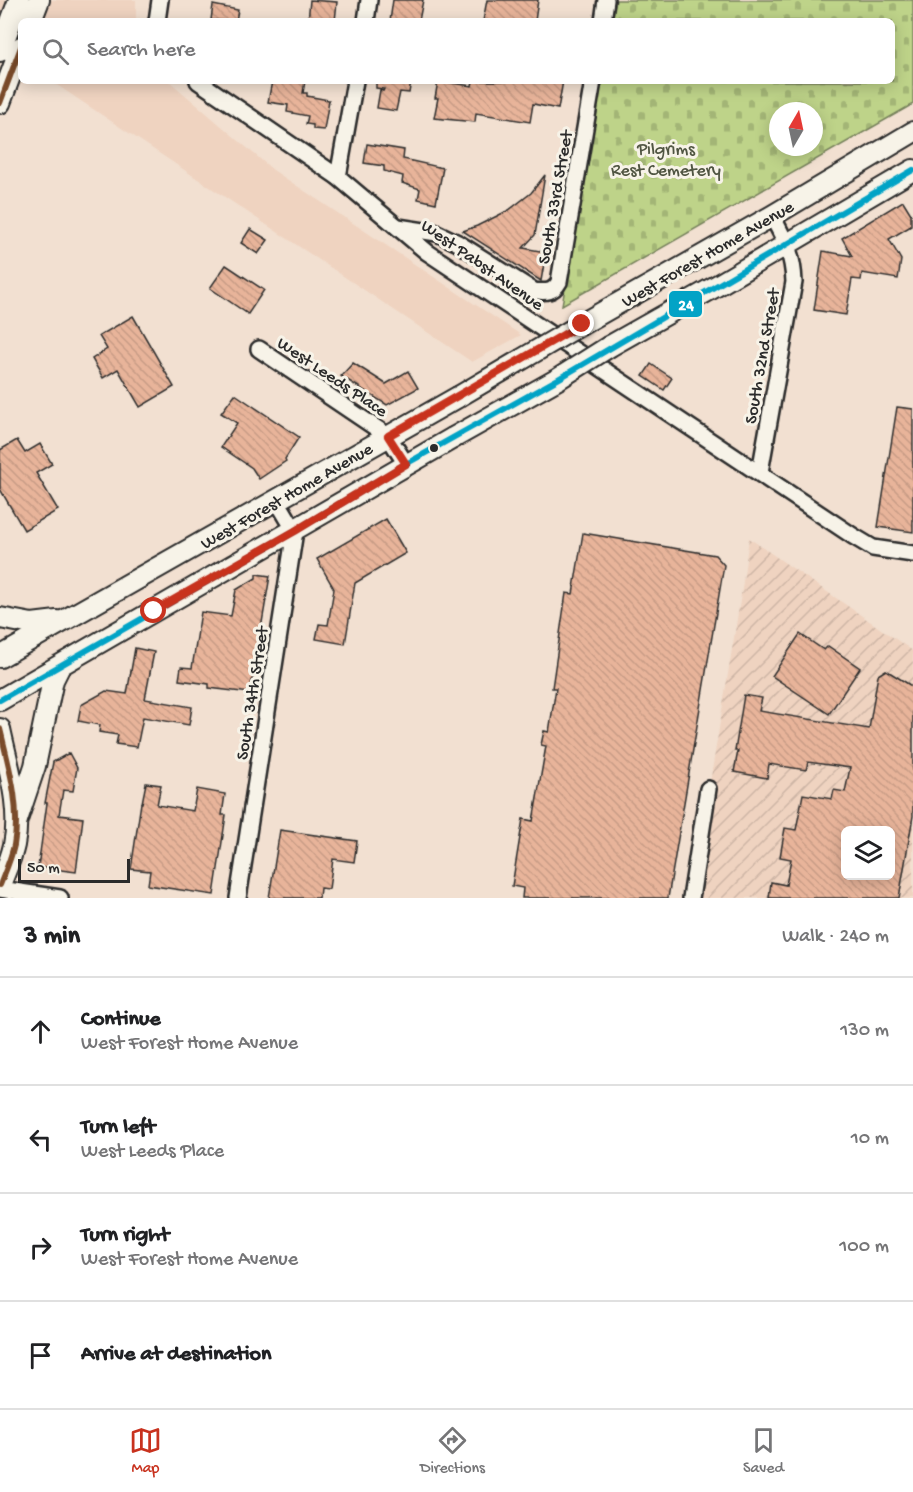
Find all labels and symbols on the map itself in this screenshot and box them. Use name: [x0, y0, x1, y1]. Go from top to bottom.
north arrow: [769, 102, 823, 156]
street label: South 33rd Street: [534, 127, 579, 266]
park label: Pilgrims Rest Cemetery: [611, 140, 721, 182]
street label: West Forest Home Avenue: [618, 197, 799, 313]
street label: West Pabst Avenue: [416, 216, 547, 317]
street label: South 32nd Street: [741, 286, 786, 426]
line badge: 24: [668, 290, 703, 318]
text: 24: [678, 298, 694, 317]
route end: [568, 310, 594, 336]
street label: West Leeds Place: [272, 333, 391, 423]
street label: West Forest Home Avenue: [197, 439, 378, 555]
unlabelled marker: [428, 442, 440, 454]
route start: [140, 597, 166, 623]
street label: South 34th Street: [233, 624, 275, 761]
scale bar: [18, 856, 130, 884]

